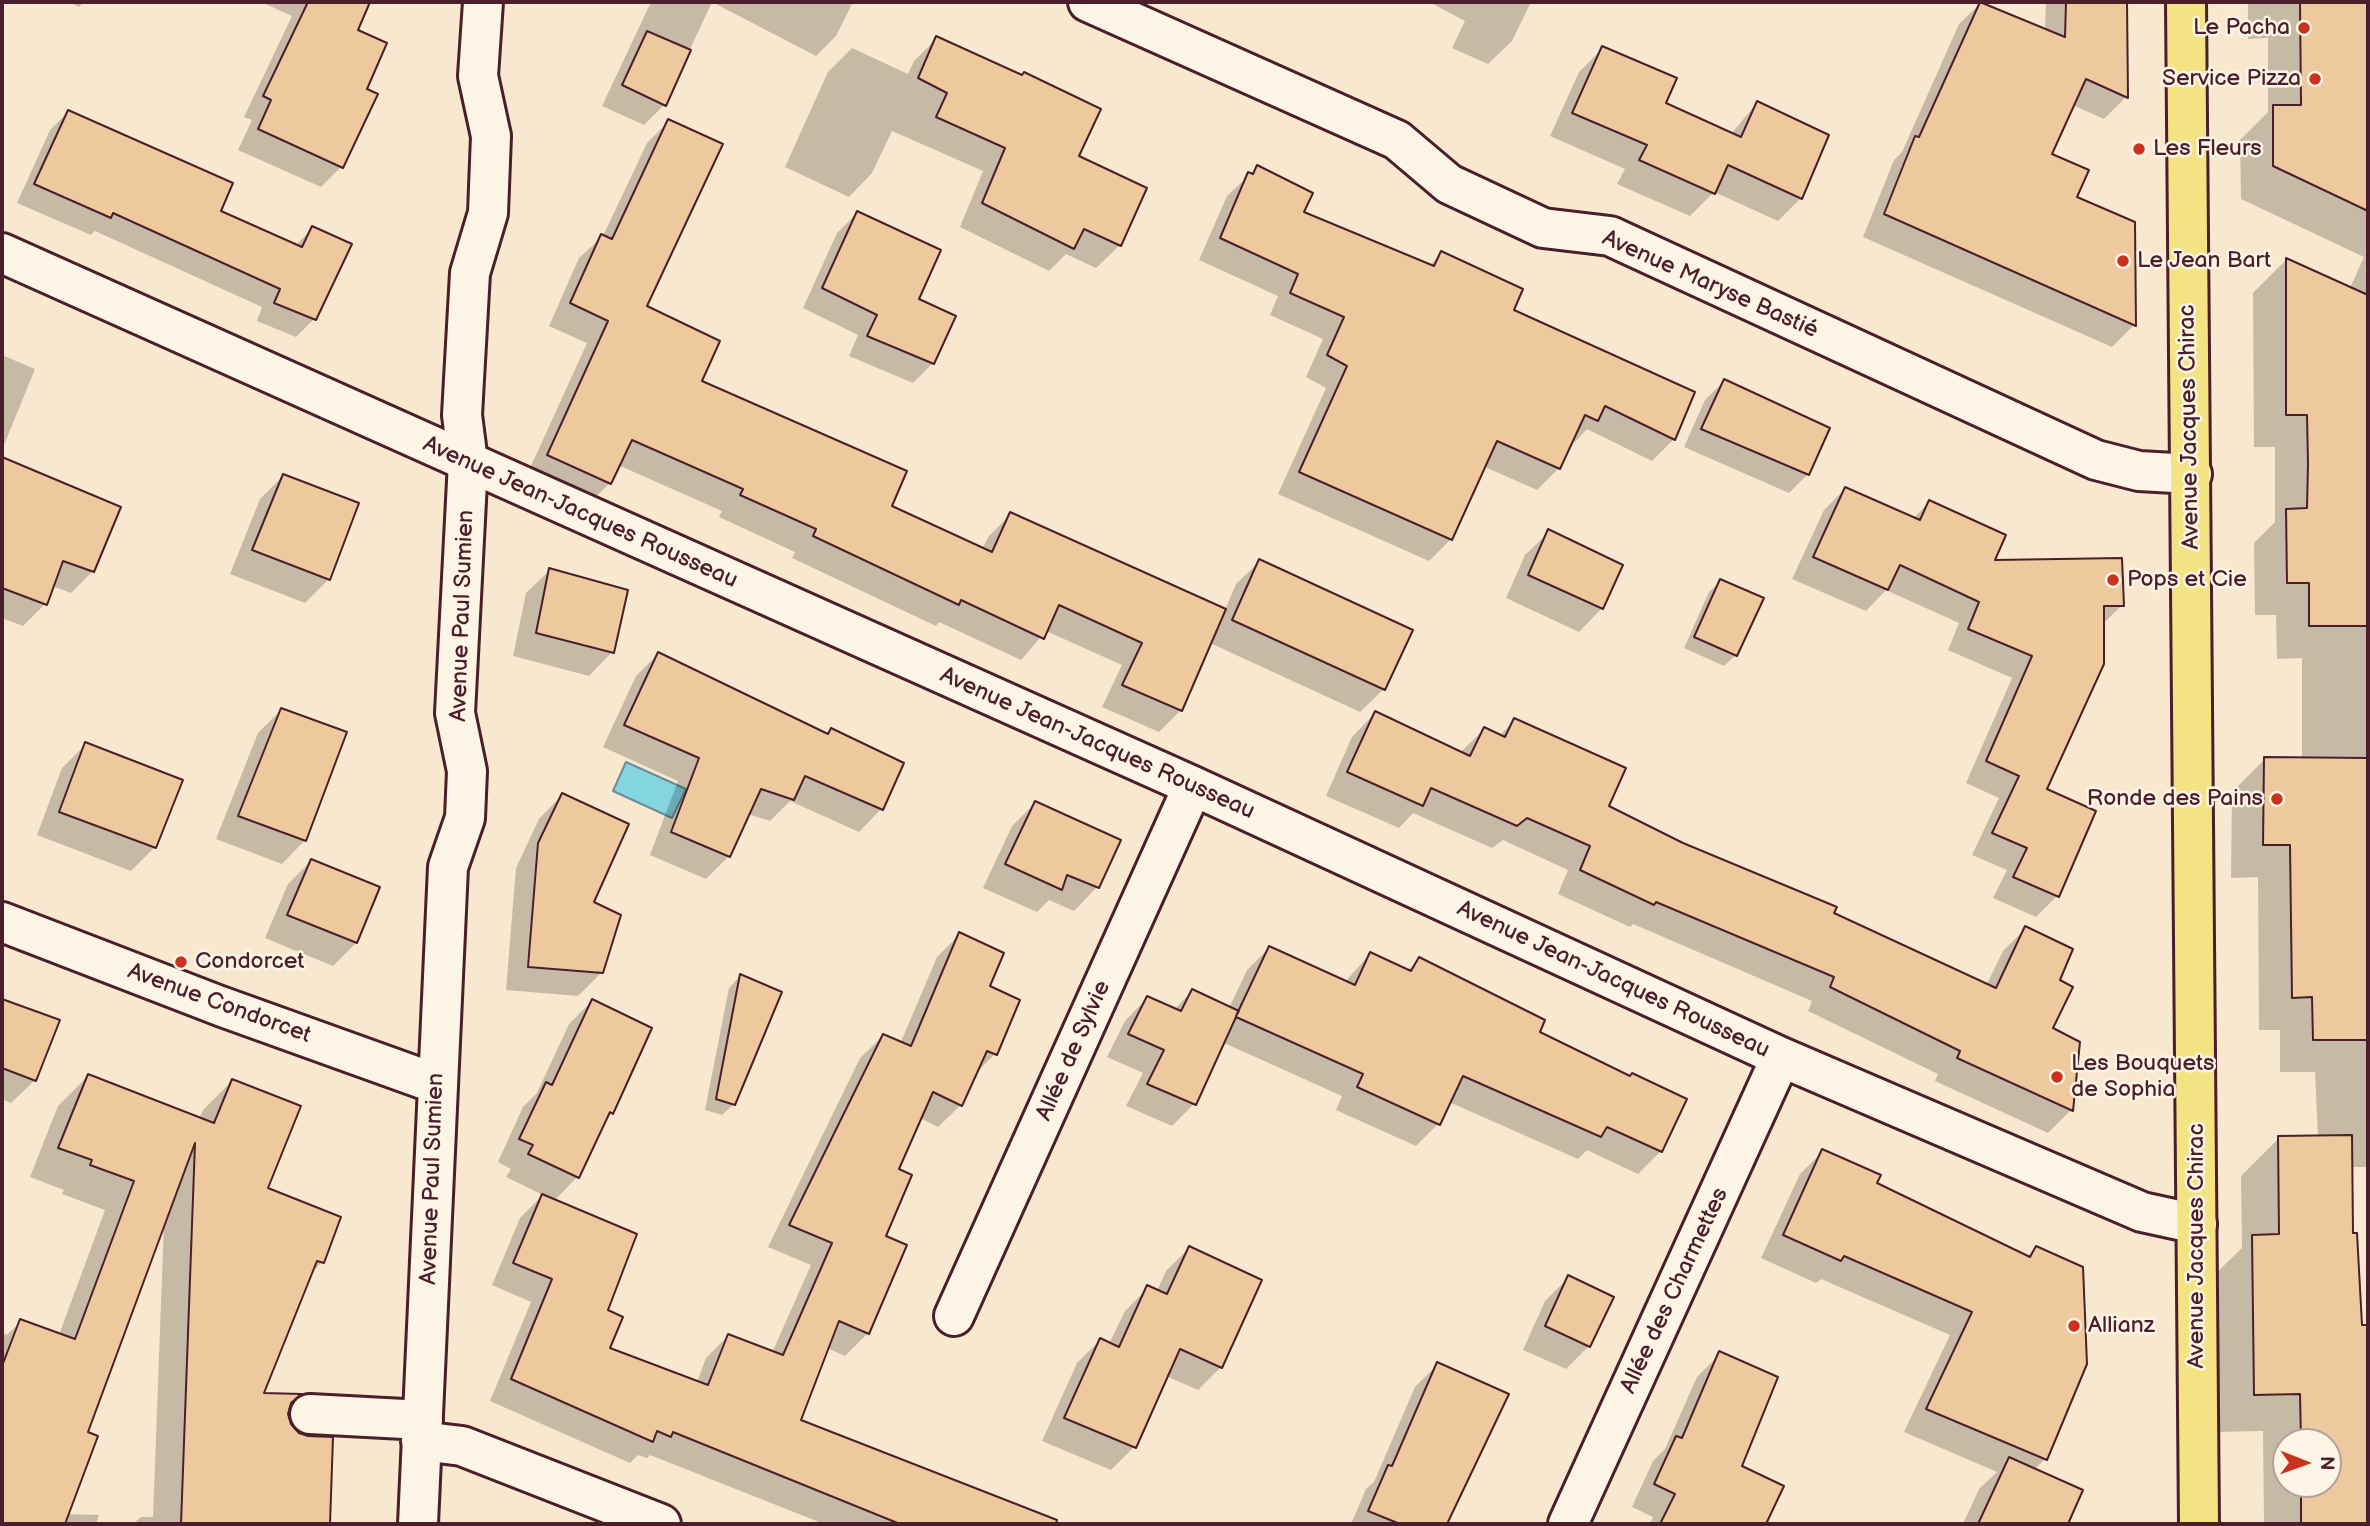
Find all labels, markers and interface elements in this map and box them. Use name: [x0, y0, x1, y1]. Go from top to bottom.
place label: Le Pacha: [2193, 14, 2290, 42]
marker: Le Pacha: [2296, 20, 2312, 36]
place label: Service Pizza: [2162, 65, 2301, 93]
marker: Service Pizza: [2307, 71, 2323, 87]
place label: Les Fleurs: [2153, 135, 2262, 163]
marker: Les Fleurs: [2131, 141, 2147, 157]
street label: Avenue Maryse Bastié: [1598, 225, 1822, 345]
place label: Le Jean Bart: [2137, 247, 2271, 275]
marker: Le Jean Bart: [2115, 253, 2131, 269]
street label: Avenue Jacques Chirac: [2174, 304, 2206, 550]
street label: Avenue Jean-Jacques Rousseau: [418, 431, 742, 595]
street label: Avenue Paul Sumien: [446, 510, 480, 722]
place label: Pops et Cie: [2127, 566, 2247, 594]
marker: Pops et Cie: [2105, 572, 2121, 588]
street label: Avenue Jean-Jacques Rousseau: [935, 662, 1259, 826]
place label: Ronde des Pains: [2087, 785, 2263, 813]
marker: Ronde des Pains: [2269, 791, 2285, 807]
street label: Avenue Jean-Jacques Rousseau: [1452, 895, 1774, 1065]
place label: Condorcet: [195, 948, 304, 976]
marker: Condorcet: [173, 954, 189, 970]
street label: Avenue Condorcet: [124, 958, 314, 1050]
street label: Allée de Sylvie: [1031, 977, 1117, 1125]
place label: Les Bouquets de Sophia: [2071, 1050, 2214, 1104]
marker: Les Bouquets de Sophia: [2049, 1069, 2065, 1085]
street label: Avenue Paul Sumien: [416, 1073, 450, 1285]
street label: Avenue Jacques Chirac: [2183, 1123, 2211, 1369]
street label: Allée des Charmettes: [1615, 1184, 1735, 1398]
place label: Allianz: [2088, 1312, 2155, 1340]
marker: Allianz: [2066, 1318, 2082, 1334]
north arrow: [2272, 1428, 2342, 1498]
text: N: [2315, 1456, 2338, 1471]

